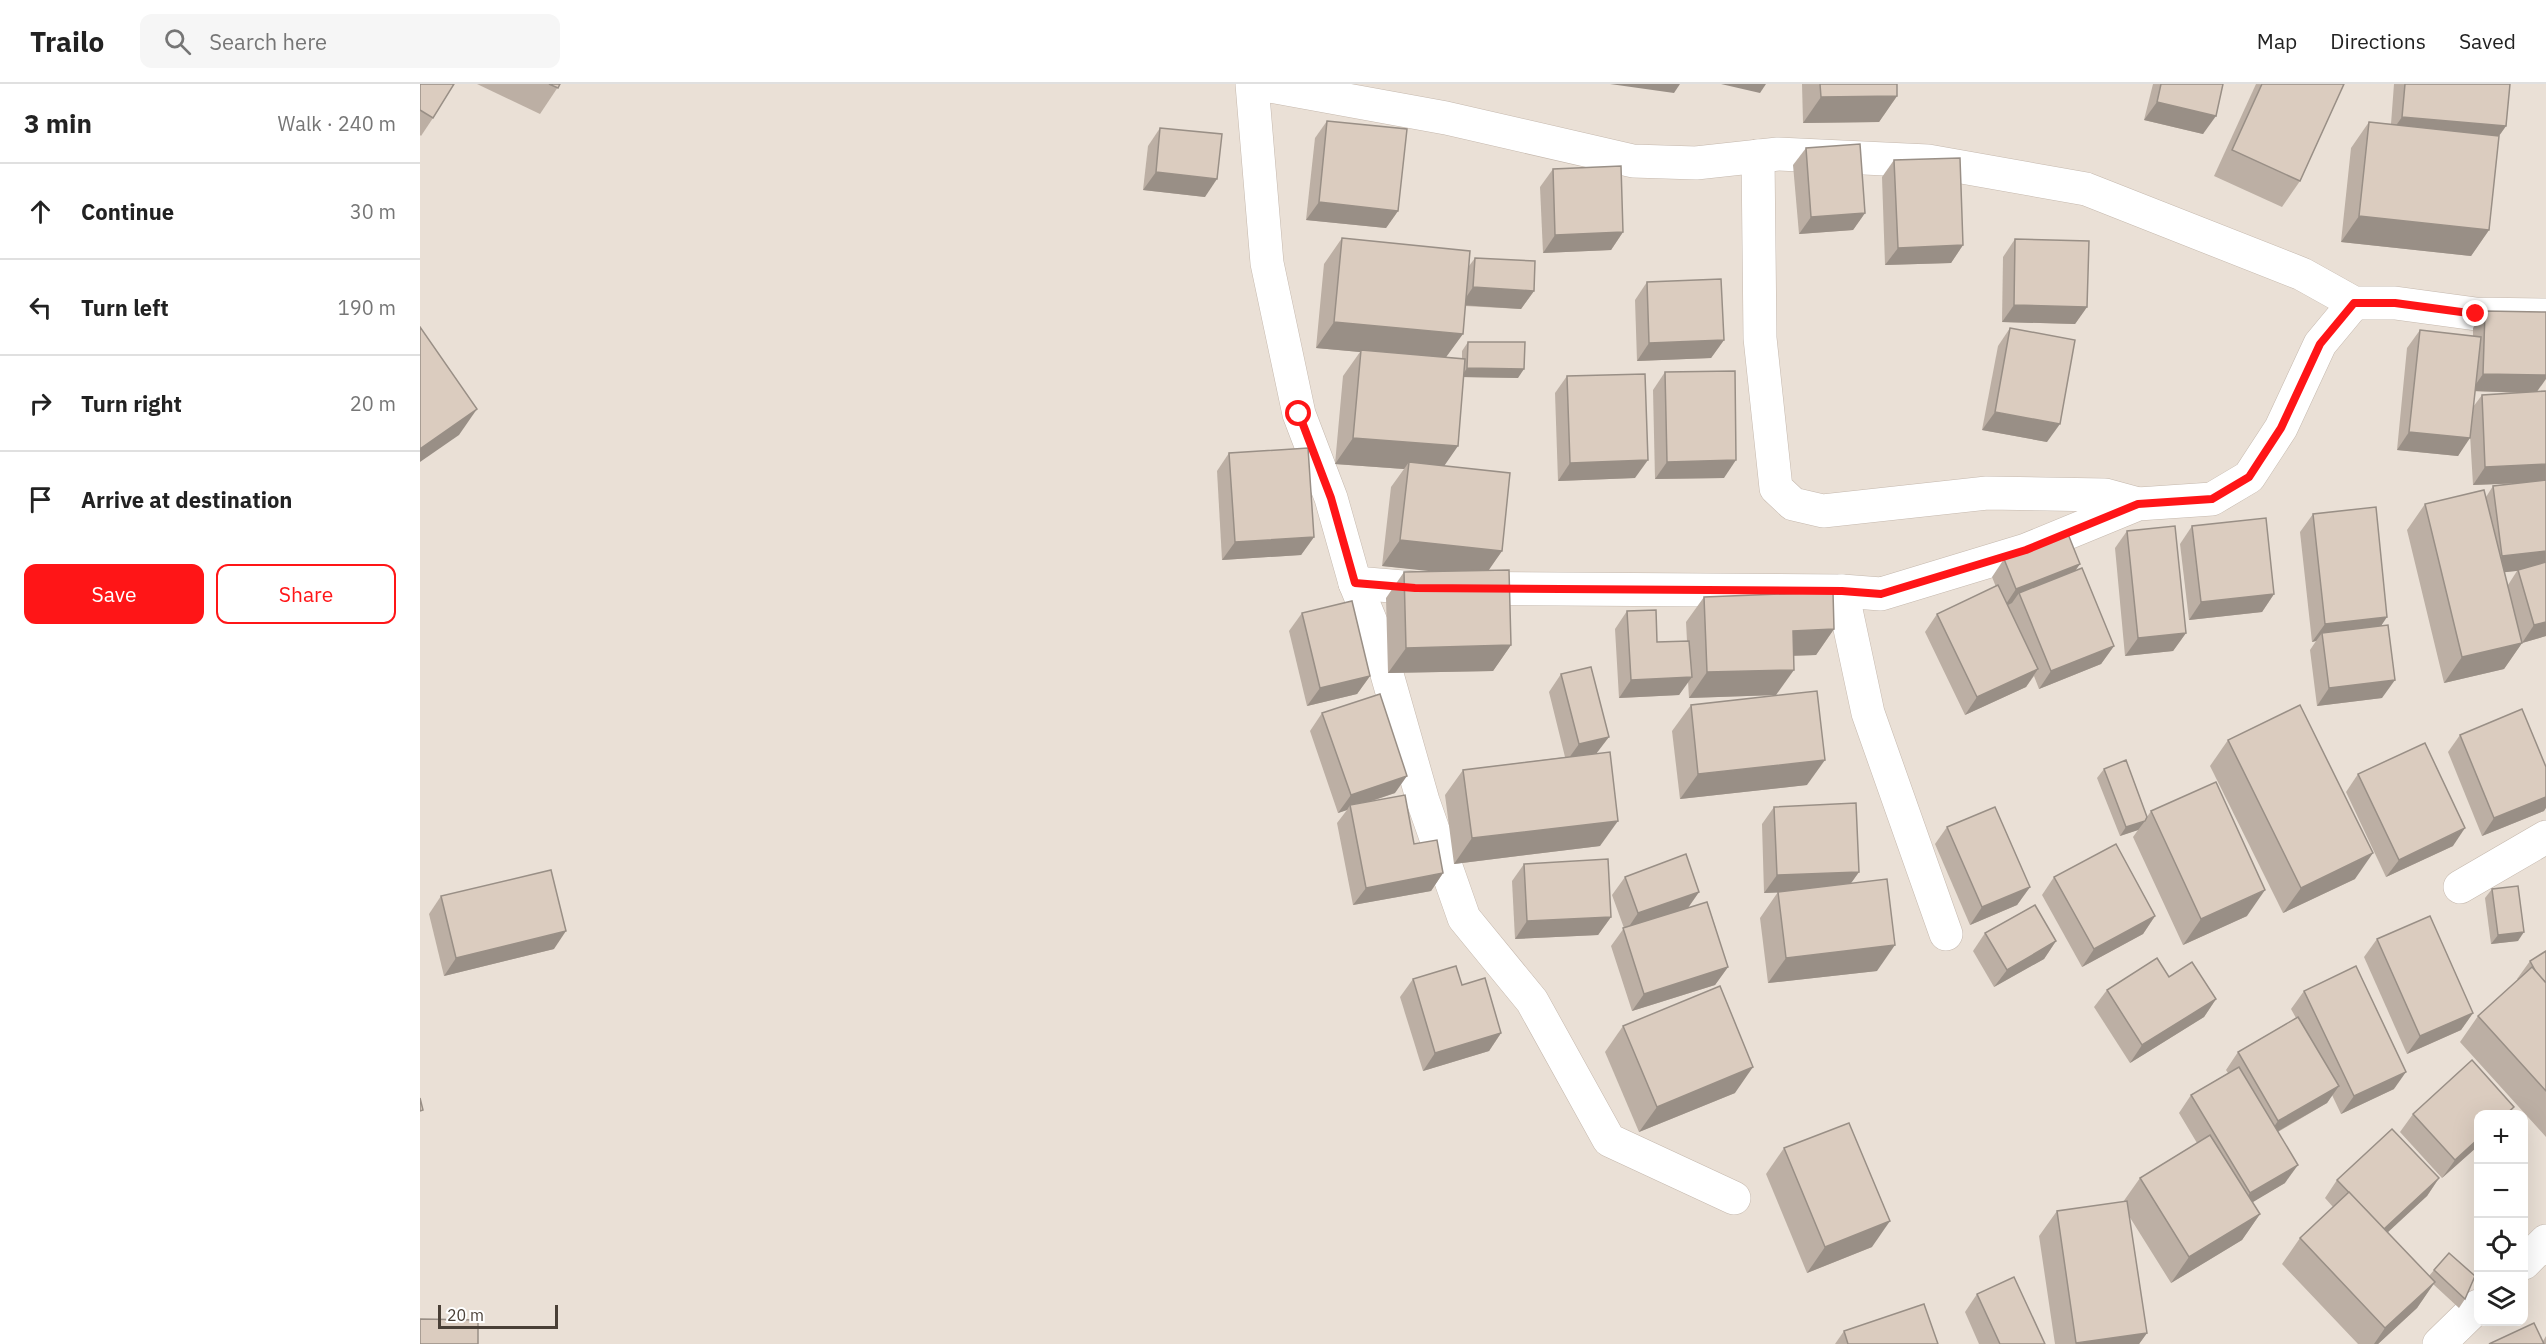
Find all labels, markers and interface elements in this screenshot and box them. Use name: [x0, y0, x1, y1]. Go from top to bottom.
search box: [140, 14, 560, 68]
text: Trailo: [30, 23, 104, 60]
icon: search: [161, 25, 194, 58]
text: Search here: [209, 27, 327, 56]
text: Map: [2257, 27, 2297, 55]
text: Directions: [2330, 27, 2426, 55]
text: Saved: [2459, 27, 2516, 55]
text: 3 min: [24, 106, 92, 140]
text: Walk · 240 m: [278, 110, 396, 137]
icon: ahead: [24, 195, 57, 228]
text: Continue: [81, 197, 174, 226]
text: 30 m: [350, 198, 396, 225]
icon: left: [24, 291, 57, 324]
text: Turn left: [81, 293, 169, 322]
text: 190 m: [338, 294, 396, 321]
route end: [2462, 300, 2488, 326]
icon: right: [24, 387, 57, 420]
text: Turn right: [81, 389, 182, 418]
text: 20 m: [350, 390, 396, 417]
route start: [1285, 400, 1311, 426]
icon: arrive: [24, 483, 57, 516]
text: Arrive at destination: [81, 485, 292, 514]
button: Save: [24, 564, 204, 624]
button: Share: [216, 564, 396, 624]
map controls: [2474, 1110, 2528, 1326]
button: +: [2474, 1110, 2528, 1164]
button: −: [2474, 1164, 2528, 1218]
button: locate: [2474, 1218, 2528, 1272]
button: layers: [2474, 1272, 2528, 1326]
scale bar: [438, 1302, 558, 1330]
text: 20 m: [447, 1305, 484, 1325]

